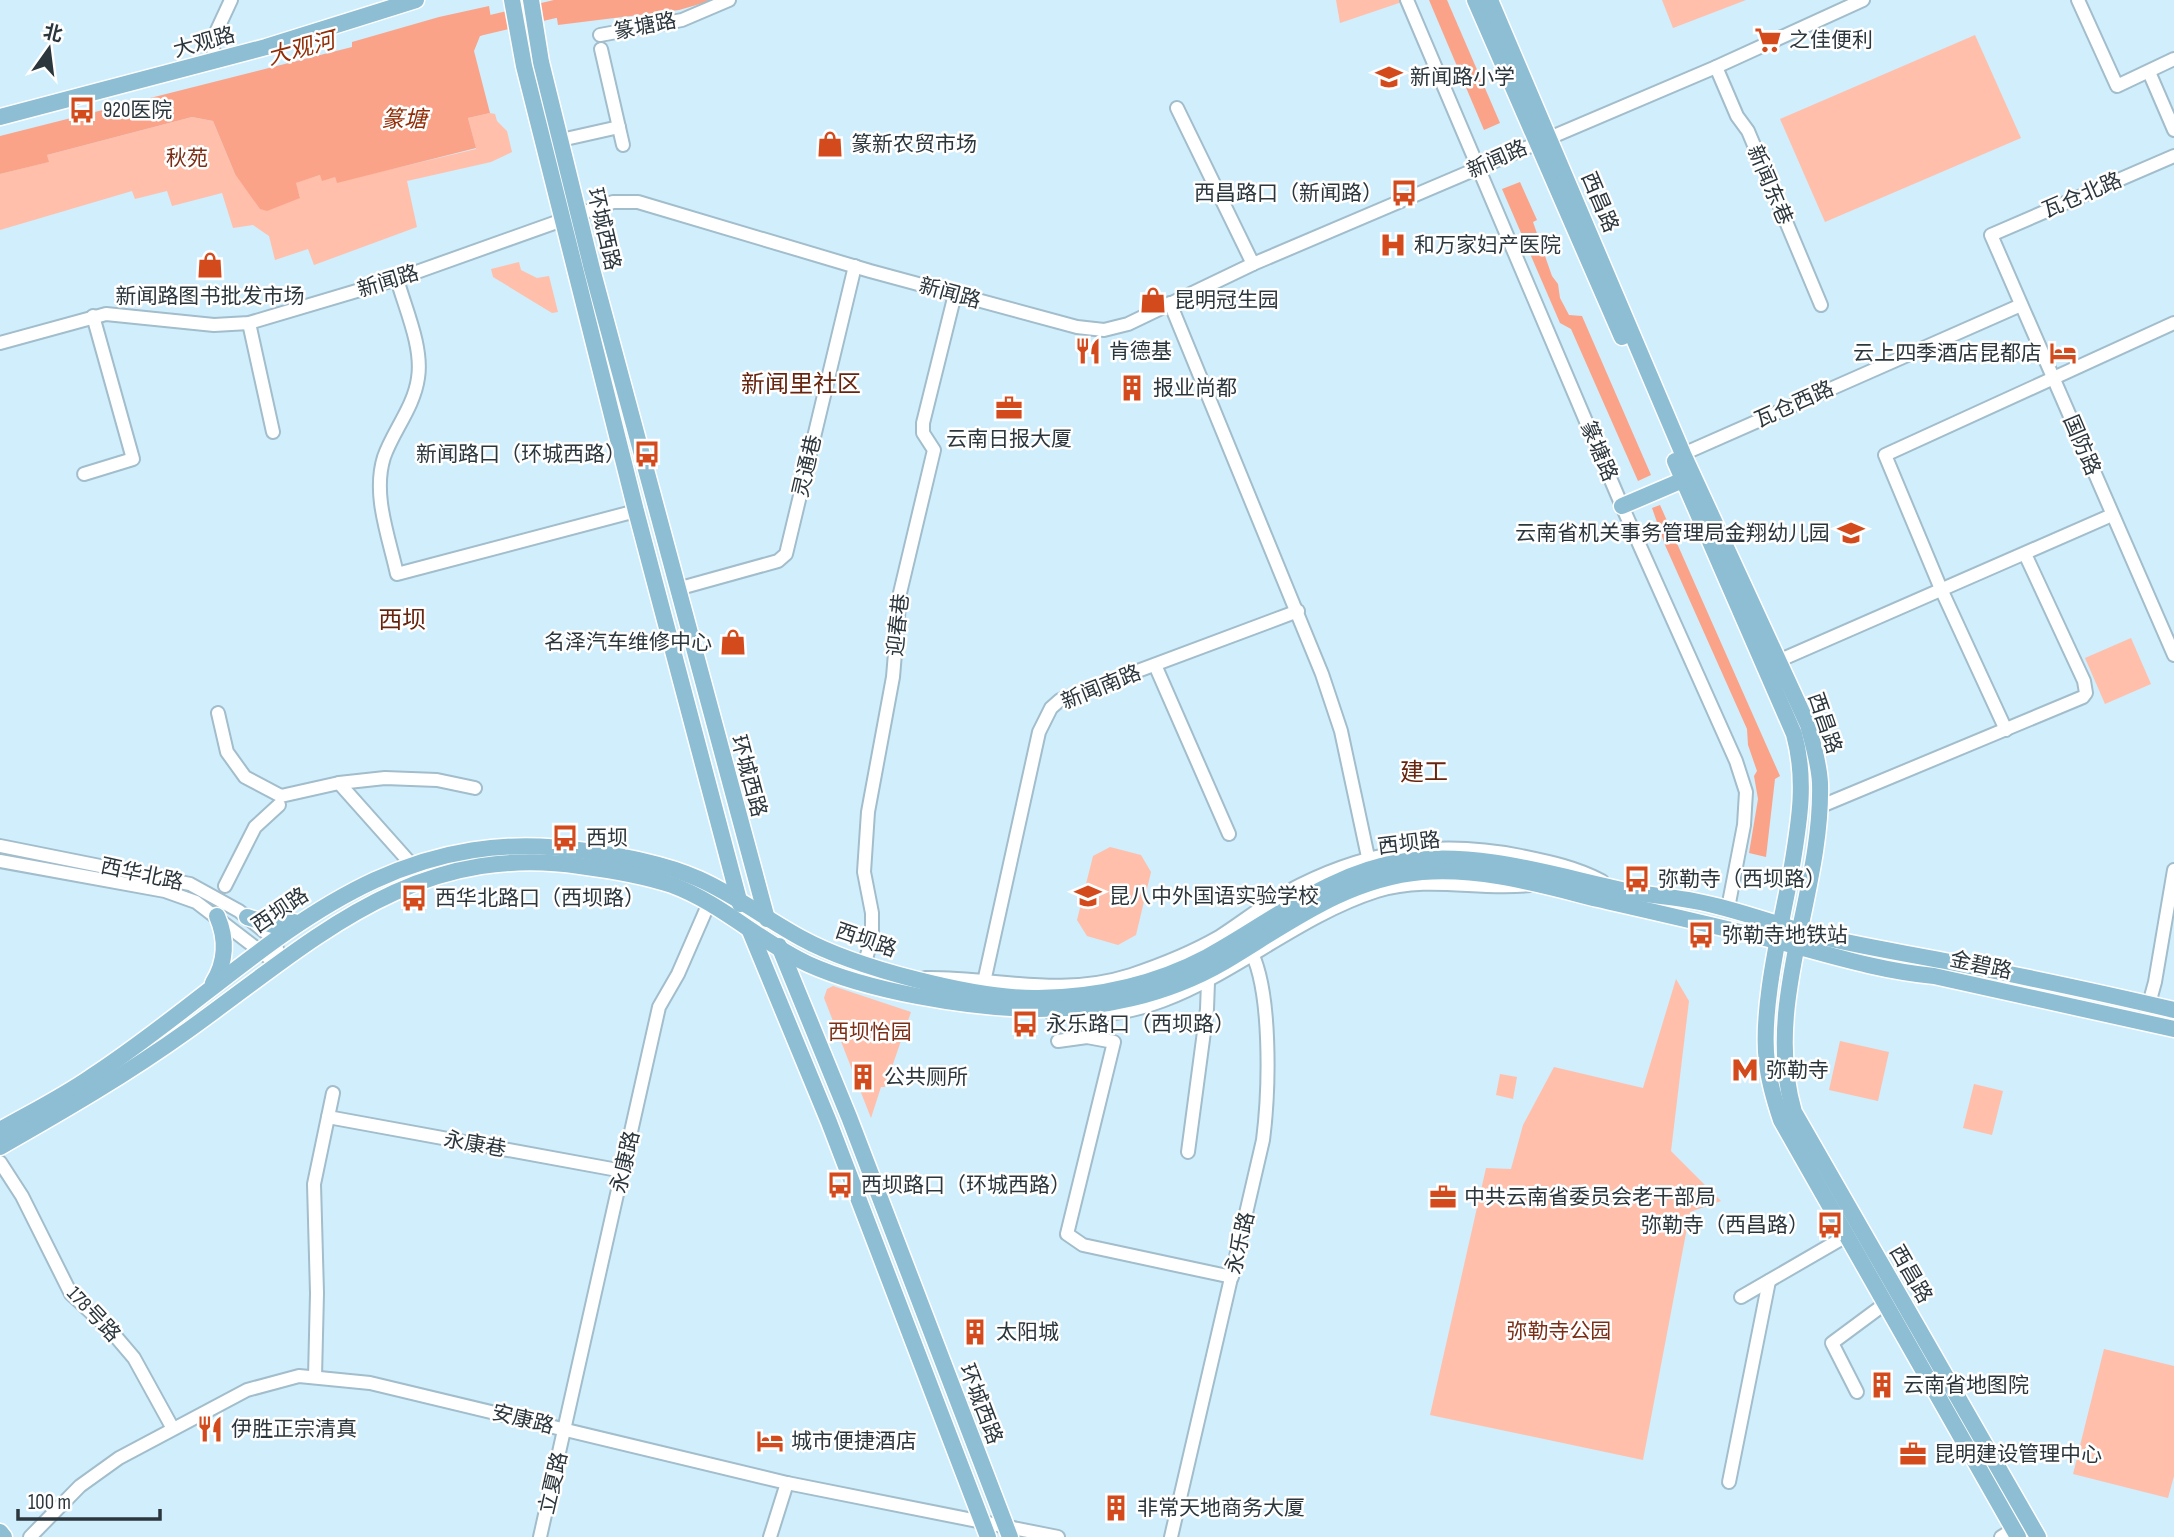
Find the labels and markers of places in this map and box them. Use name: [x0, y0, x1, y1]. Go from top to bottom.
supermarket icon: 之佳便利: [1753, 25, 1783, 55]
place label: 之佳便利: [1789, 28, 1873, 53]
school or university icon: 新闻路小学: [1374, 62, 1404, 92]
place label: 新闻路小学: [1410, 65, 1515, 90]
bus stop icon: 920医院: [67, 95, 97, 125]
place label: 920医院: [103, 98, 172, 123]
shop icon: 篆新农贸市场: [815, 129, 845, 159]
place label: 篆新农贸市场: [851, 132, 977, 157]
bus stop icon: 西昌路口（新闻路）: [1389, 178, 1419, 208]
place label: 西昌路口（新闻路）: [1194, 181, 1383, 206]
hospital icon: 和万家妇产医院: [1378, 230, 1408, 260]
place label: 和万家妇产医院: [1414, 233, 1561, 258]
shop icon: 新闻路图书批发市场: [195, 250, 225, 280]
place label: 新闻路图书批发市场: [116, 284, 305, 309]
shop icon: 昆明冠生园: [1138, 285, 1168, 315]
place label: 昆明冠生园: [1174, 288, 1279, 313]
restaurant icon: 肯德基: [1073, 336, 1103, 366]
hotel icon: 云上四季酒店昆都店: [2048, 338, 2078, 368]
place label: 肯德基: [1109, 339, 1172, 364]
place label: 云上四季酒店昆都店: [1853, 341, 2042, 366]
building icon: 报业尚都: [1117, 373, 1147, 403]
place label: 报业尚都: [1153, 376, 1237, 401]
office icon: 云南日报大厦: [994, 393, 1024, 423]
place label: 云南日报大厦: [946, 427, 1072, 452]
bus stop icon: 新闻路口（环城西路）: [632, 439, 662, 469]
place label: 新闻路口（环城西路）: [416, 442, 626, 467]
school or university icon: 云南省机关事务管理局金翔幼儿园: [1836, 518, 1866, 548]
place label: 云南省机关事务管理局金翔幼儿园: [1515, 521, 1830, 546]
shop icon: 名泽汽车维修中心: [718, 627, 748, 657]
place label: 名泽汽车维修中心: [544, 630, 712, 655]
bus stop icon: 西坝: [550, 823, 580, 853]
place label: 西坝: [586, 826, 628, 851]
bus stop icon: 弥勒寺（西坝路）: [1622, 864, 1652, 894]
place label: 弥勒寺（西坝路）: [1658, 867, 1826, 892]
school or university icon: 昆八中外国语实验学校: [1073, 881, 1103, 911]
bus stop icon: 西华北路口（西坝路）: [399, 883, 429, 913]
place label: 昆八中外国语实验学校: [1109, 884, 1319, 909]
place label: 西华北路口（西坝路）: [435, 886, 645, 911]
bus stop icon: 弥勒寺地铁站: [1686, 920, 1716, 950]
place label: 弥勒寺地铁站: [1722, 923, 1848, 948]
bus stop icon: 永乐路口（西坝路）: [1010, 1009, 1040, 1039]
place label: 永乐路口（西坝路）: [1046, 1012, 1235, 1037]
metro station icon: 弥勒寺: [1730, 1055, 1760, 1085]
place label: 弥勒寺: [1766, 1058, 1829, 1083]
building icon: 公共厕所: [848, 1062, 878, 1092]
place label: 公共厕所: [884, 1065, 968, 1090]
bus stop icon: 西坝路口（环城西路）: [825, 1170, 855, 1200]
place label: 西坝路口（环城西路）: [861, 1173, 1071, 1198]
office icon: 中共云南省委员会老干部局: [1428, 1182, 1458, 1212]
place label: 中共云南省委员会老干部局: [1464, 1185, 1716, 1210]
bus stop icon: 弥勒寺（西昌路）: [1815, 1210, 1845, 1240]
place label: 弥勒寺（西昌路）: [1641, 1213, 1809, 1238]
building icon: 太阳城: [960, 1317, 990, 1347]
place label: 太阳城: [996, 1320, 1059, 1345]
building icon: 云南省地图院: [1867, 1370, 1897, 1400]
place label: 云南省地图院: [1903, 1373, 2029, 1398]
restaurant icon: 伊胜正宗清真: [195, 1414, 225, 1444]
place label: 伊胜正宗清真: [231, 1417, 357, 1442]
hotel icon: 城市便捷酒店: [755, 1426, 785, 1456]
place label: 城市便捷酒店: [791, 1429, 917, 1454]
office icon: 昆明建设管理中心: [1898, 1439, 1928, 1469]
place label: 昆明建设管理中心: [1934, 1442, 2102, 1467]
building icon: 非常天地商务大厦: [1101, 1493, 1131, 1523]
place label: 非常天地商务大厦: [1137, 1496, 1305, 1521]

